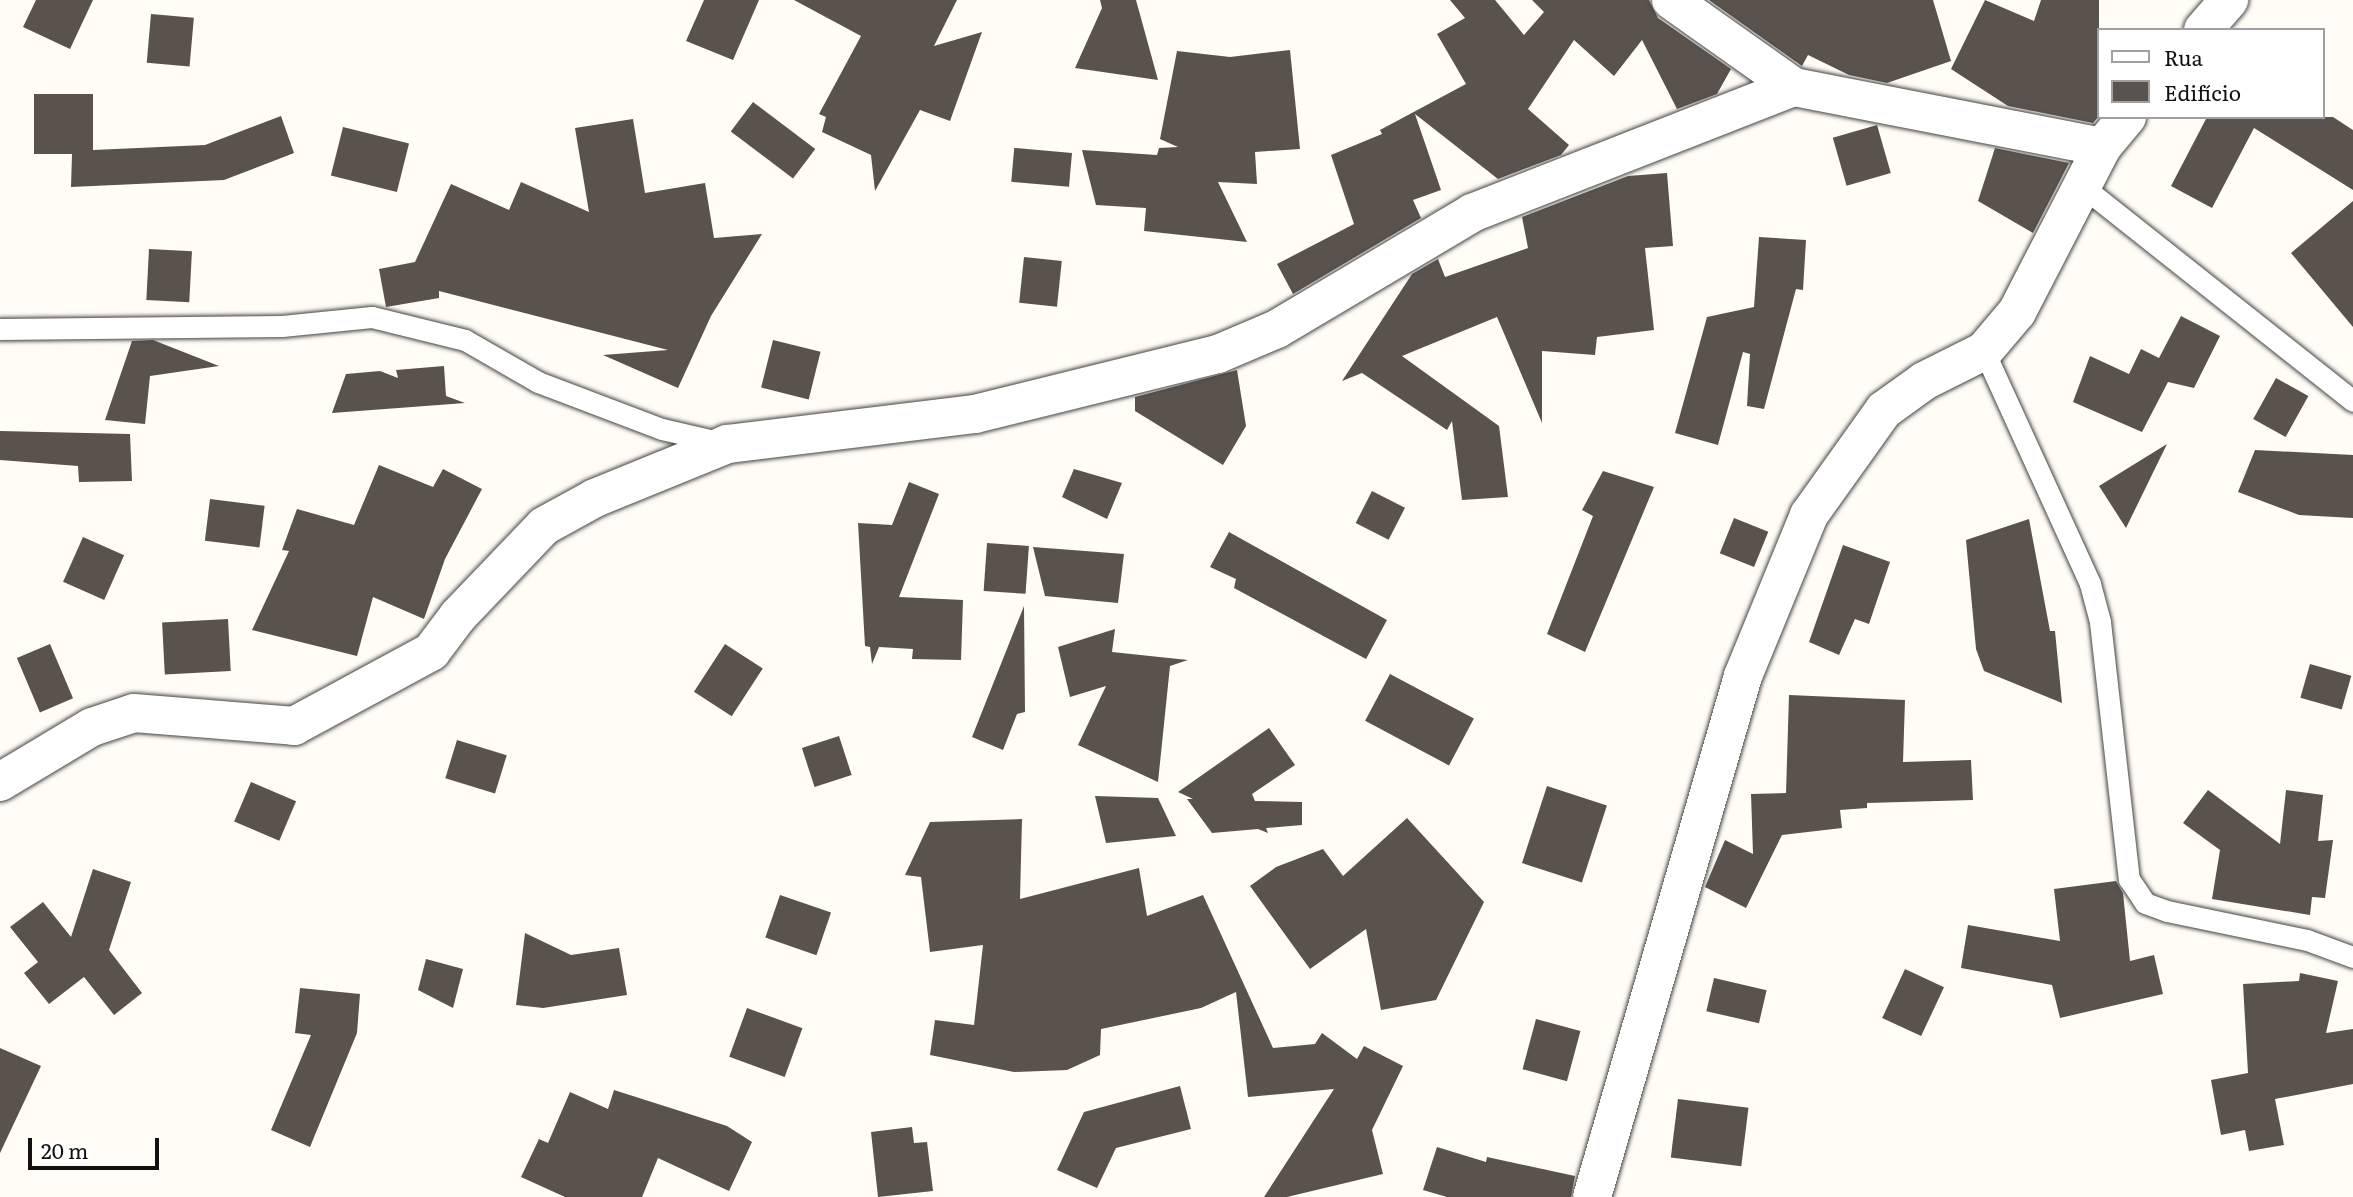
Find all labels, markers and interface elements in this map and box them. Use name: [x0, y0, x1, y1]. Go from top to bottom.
legend: [2098, 28, 2325, 119]
text: Rua: [2164, 41, 2203, 72]
text: Edifício: [2164, 76, 2241, 107]
scale bar: [32, 1124, 163, 1168]
text: 20 m: [41, 1134, 88, 1165]

